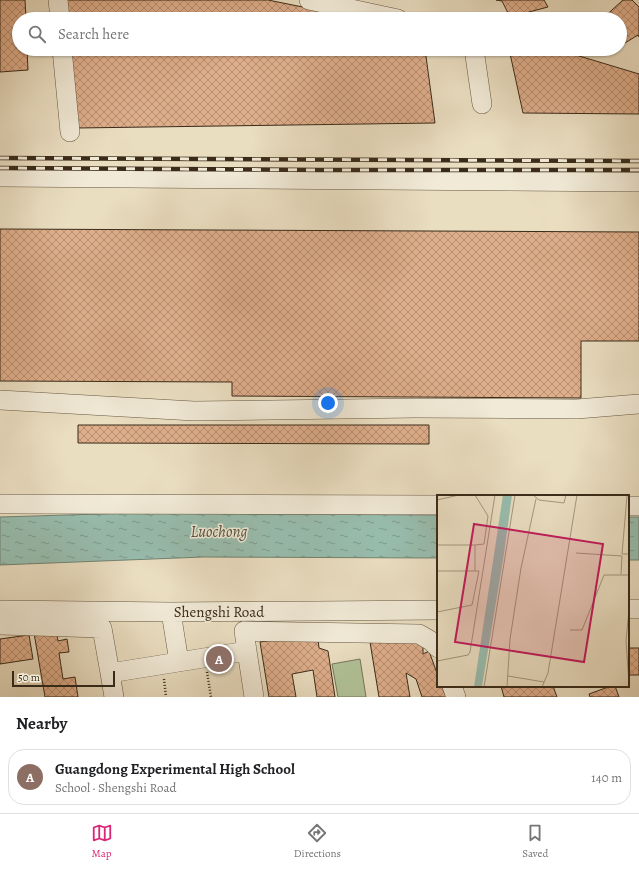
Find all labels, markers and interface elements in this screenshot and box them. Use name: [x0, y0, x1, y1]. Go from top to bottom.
search box: [12, 12, 627, 56]
icon: search: [26, 23, 48, 45]
text: Search here: [58, 24, 129, 44]
your location: [318, 393, 338, 413]
inset map: [437, 495, 629, 687]
water label: Luochong: [191, 521, 247, 543]
street label: Shengshi Road: [174, 602, 265, 622]
pin: A: [206, 644, 232, 674]
scale bar: [12, 669, 115, 688]
text: 50 m: [18, 670, 40, 685]
text: Nearby: [16, 712, 67, 735]
text: Guangdong Experimental High School: [55, 759, 295, 779]
text: A: [26, 769, 34, 786]
text: 140 m: [591, 769, 622, 786]
text: School · Shengshi Road: [55, 779, 177, 796]
tab: Map: [91, 822, 113, 861]
tab: Directions: [294, 822, 341, 861]
tab: Saved: [522, 822, 548, 861]

